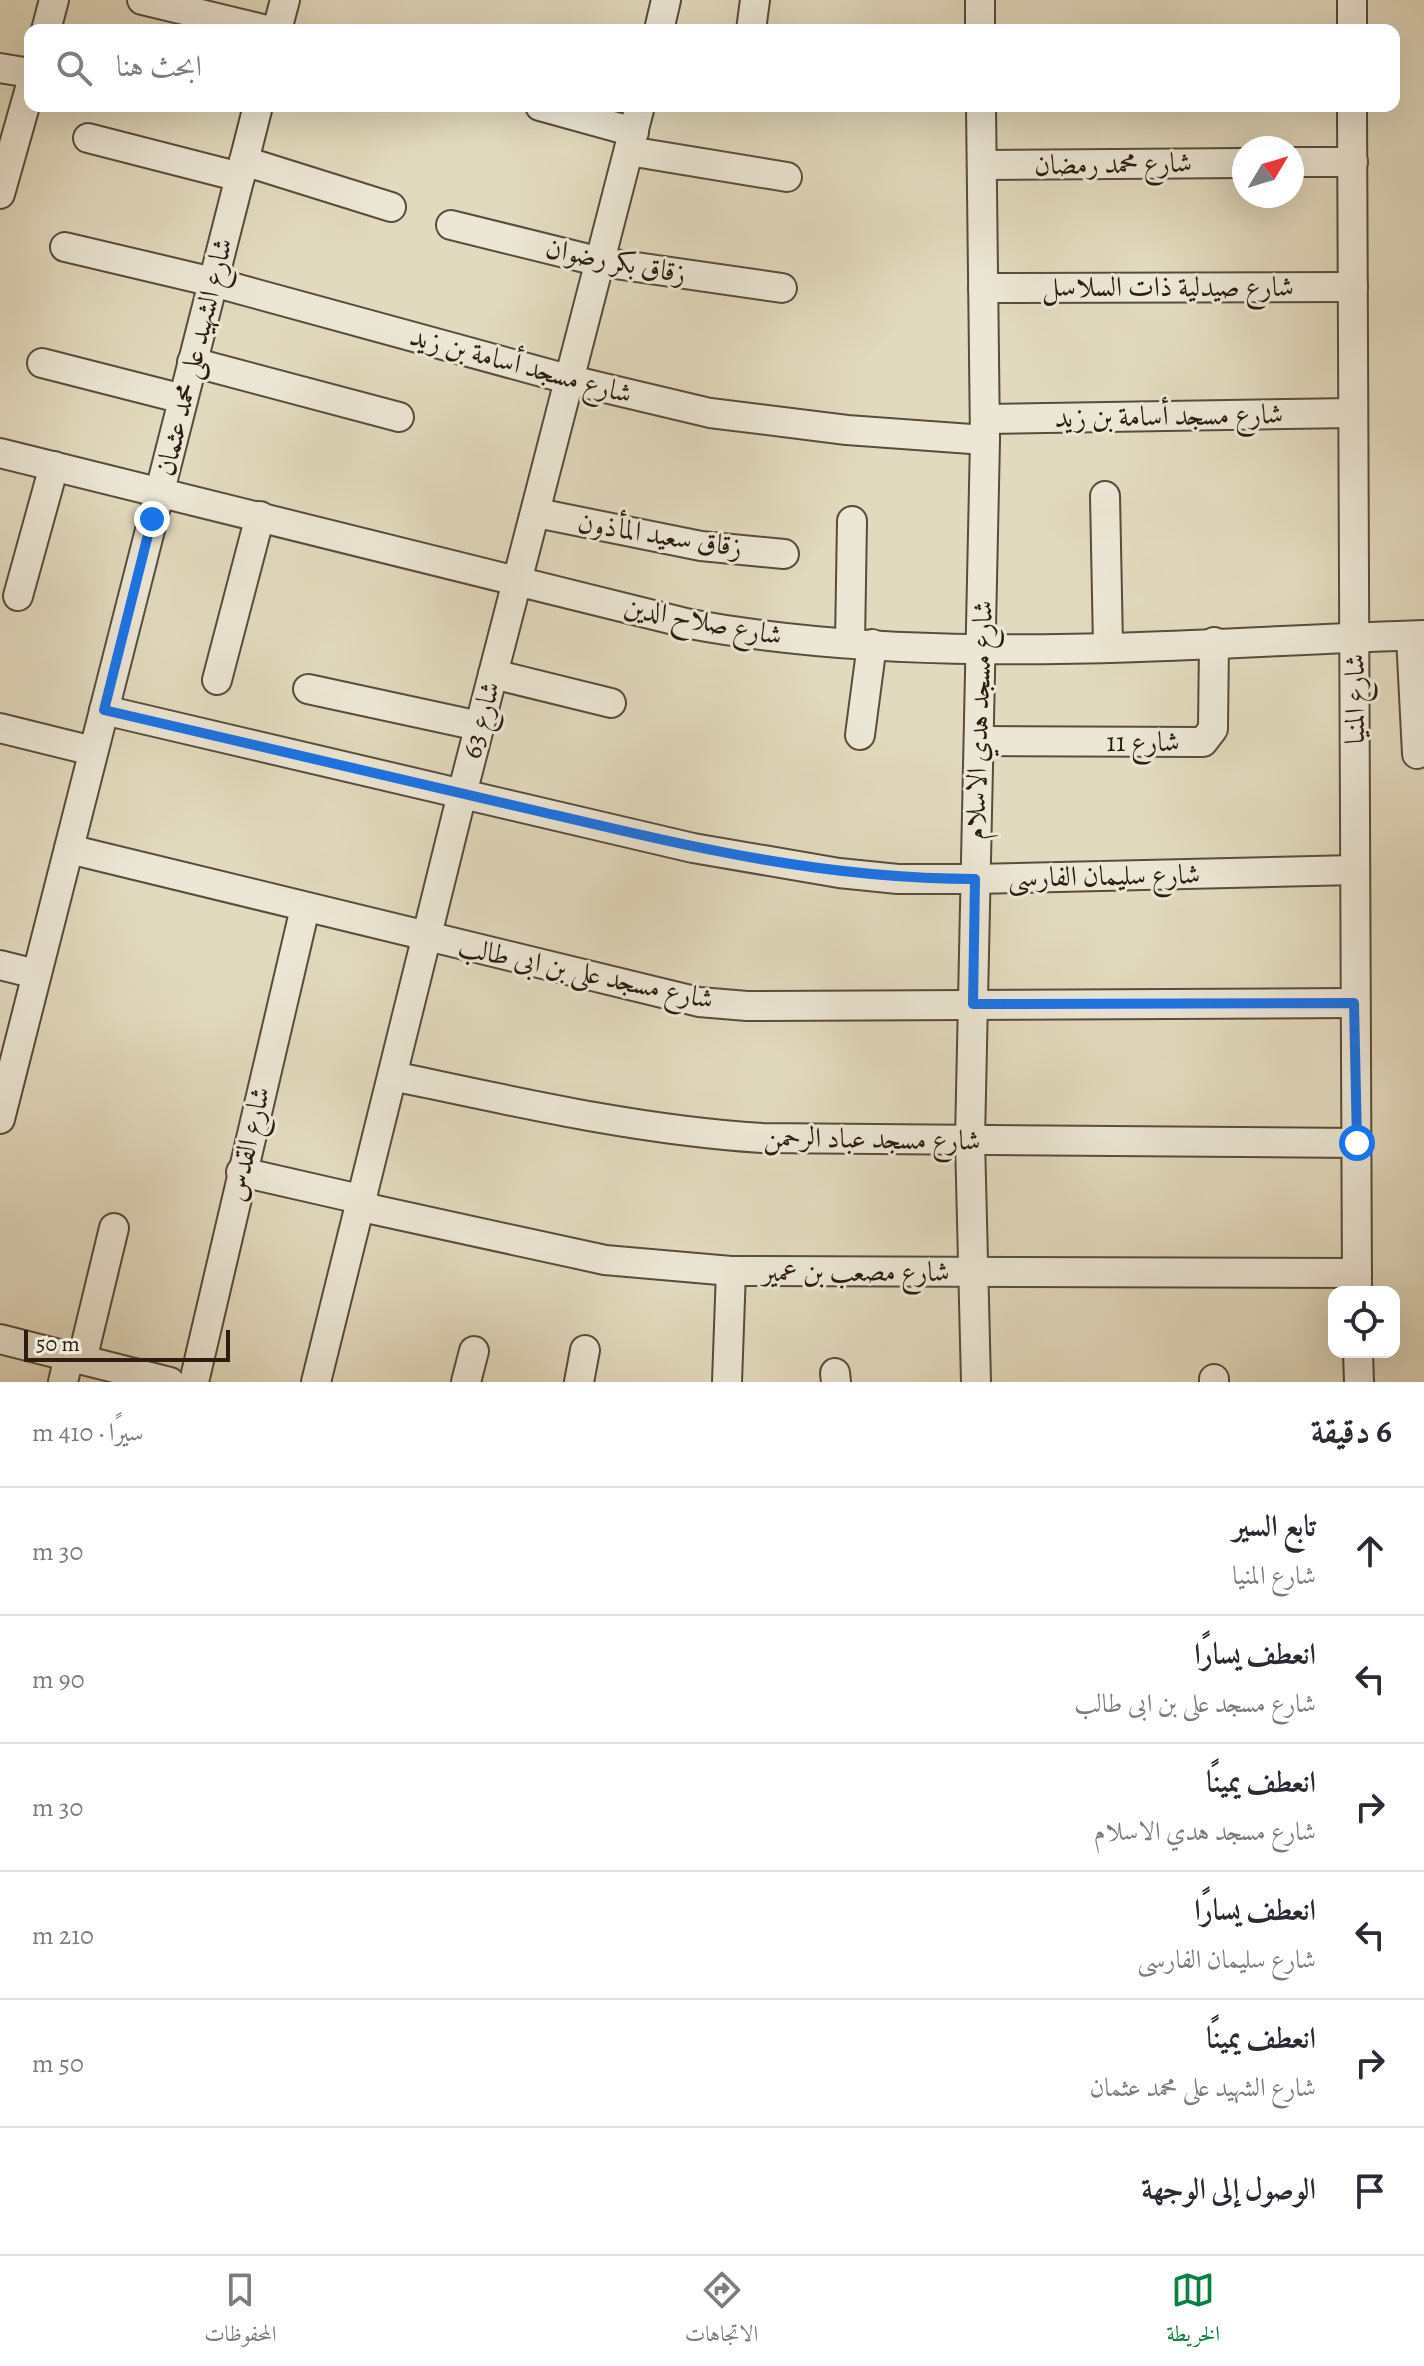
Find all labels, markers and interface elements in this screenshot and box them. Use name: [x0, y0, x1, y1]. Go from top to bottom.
search box: [24, 24, 1400, 112]
icon: search: [52, 46, 96, 90]
text: ابحث هنا: [116, 46, 202, 86]
north arrow: [1232, 136, 1304, 208]
street label: شارع محمد رمضان: [1034, 144, 1192, 188]
street label: زقاق بكر رضوان: [542, 229, 690, 293]
street label: شارع الشهيد على محمد عثمان: [146, 234, 246, 481]
street label: شارع صيدلية ذات السلاسل: [1042, 268, 1294, 310]
street label: شارع مسجد أسامة بن زيد: [405, 316, 637, 417]
street label: شارع مسجد أسامة بن زيد: [1054, 394, 1284, 441]
route end: [134, 501, 170, 537]
street label: زقاق سعيد المأذون: [575, 502, 745, 567]
street label: شارع صلاح الدين: [619, 587, 785, 661]
street label: شارع مسجد هدي الاسلام: [956, 600, 1007, 840]
street label: شارع المنيا: [1336, 654, 1378, 744]
street label: شارع 63: [452, 677, 513, 764]
street label: شارع 11: [1106, 723, 1180, 765]
street label: شارع سليمان الفارسى: [1007, 855, 1201, 901]
street label: شارع مسجد على بن ابى طالب: [454, 927, 717, 1023]
street label: شارع القدس: [216, 1083, 284, 1206]
street label: شارع مسجد عباد الرحمن: [763, 1118, 981, 1164]
route start: [1339, 1125, 1375, 1161]
street label: شارع مصعب بن عمير: [759, 1253, 950, 1295]
map controls: [1328, 1286, 1400, 1358]
button: locate: [1328, 1286, 1400, 1358]
scale bar: [24, 1326, 230, 1362]
text: 50 m: [36, 1329, 80, 1359]
text: 6 دقيقة: [1311, 1407, 1392, 1454]
text: سيرًا · 410 m: [32, 1415, 143, 1450]
text: تابع السير: [1232, 1506, 1316, 1546]
icon: ahead: [1348, 1529, 1392, 1573]
text: 30 m: [32, 1534, 83, 1569]
text: شارع المنيا: [1232, 1558, 1316, 1593]
text: انعطف يسارًا: [1194, 1634, 1316, 1674]
icon: left: [1348, 1657, 1392, 1701]
text: 90 m: [32, 1662, 85, 1697]
text: شارع مسجد على بن ابى طالب: [1074, 1686, 1316, 1721]
text: انعطف يمينًا: [1206, 1762, 1316, 1802]
icon: right: [1348, 1785, 1392, 1829]
text: 30 m: [32, 1790, 83, 1825]
text: شارع مسجد هدي الاسلام: [1094, 1814, 1316, 1849]
text: انعطف يسارًا: [1194, 1890, 1316, 1930]
icon: left: [1348, 1913, 1392, 1957]
text: 210 m: [32, 1918, 94, 1953]
text: شارع سليمان الفارسى: [1137, 1942, 1316, 1977]
text: انعطف يمينًا: [1206, 2018, 1316, 2058]
icon: right: [1348, 2041, 1392, 2085]
text: 50 m: [32, 2046, 84, 2081]
text: شارع الشهيد على محمد عثمان: [1089, 2070, 1316, 2105]
text: الوصول إلى الوجهة: [1141, 2169, 1316, 2209]
icon: arrive: [1348, 2169, 1392, 2213]
tab: المحفوظات: [204, 2268, 277, 2355]
tab: الاتجاهات: [685, 2268, 758, 2355]
tab: الخريطة: [1166, 2268, 1220, 2355]

